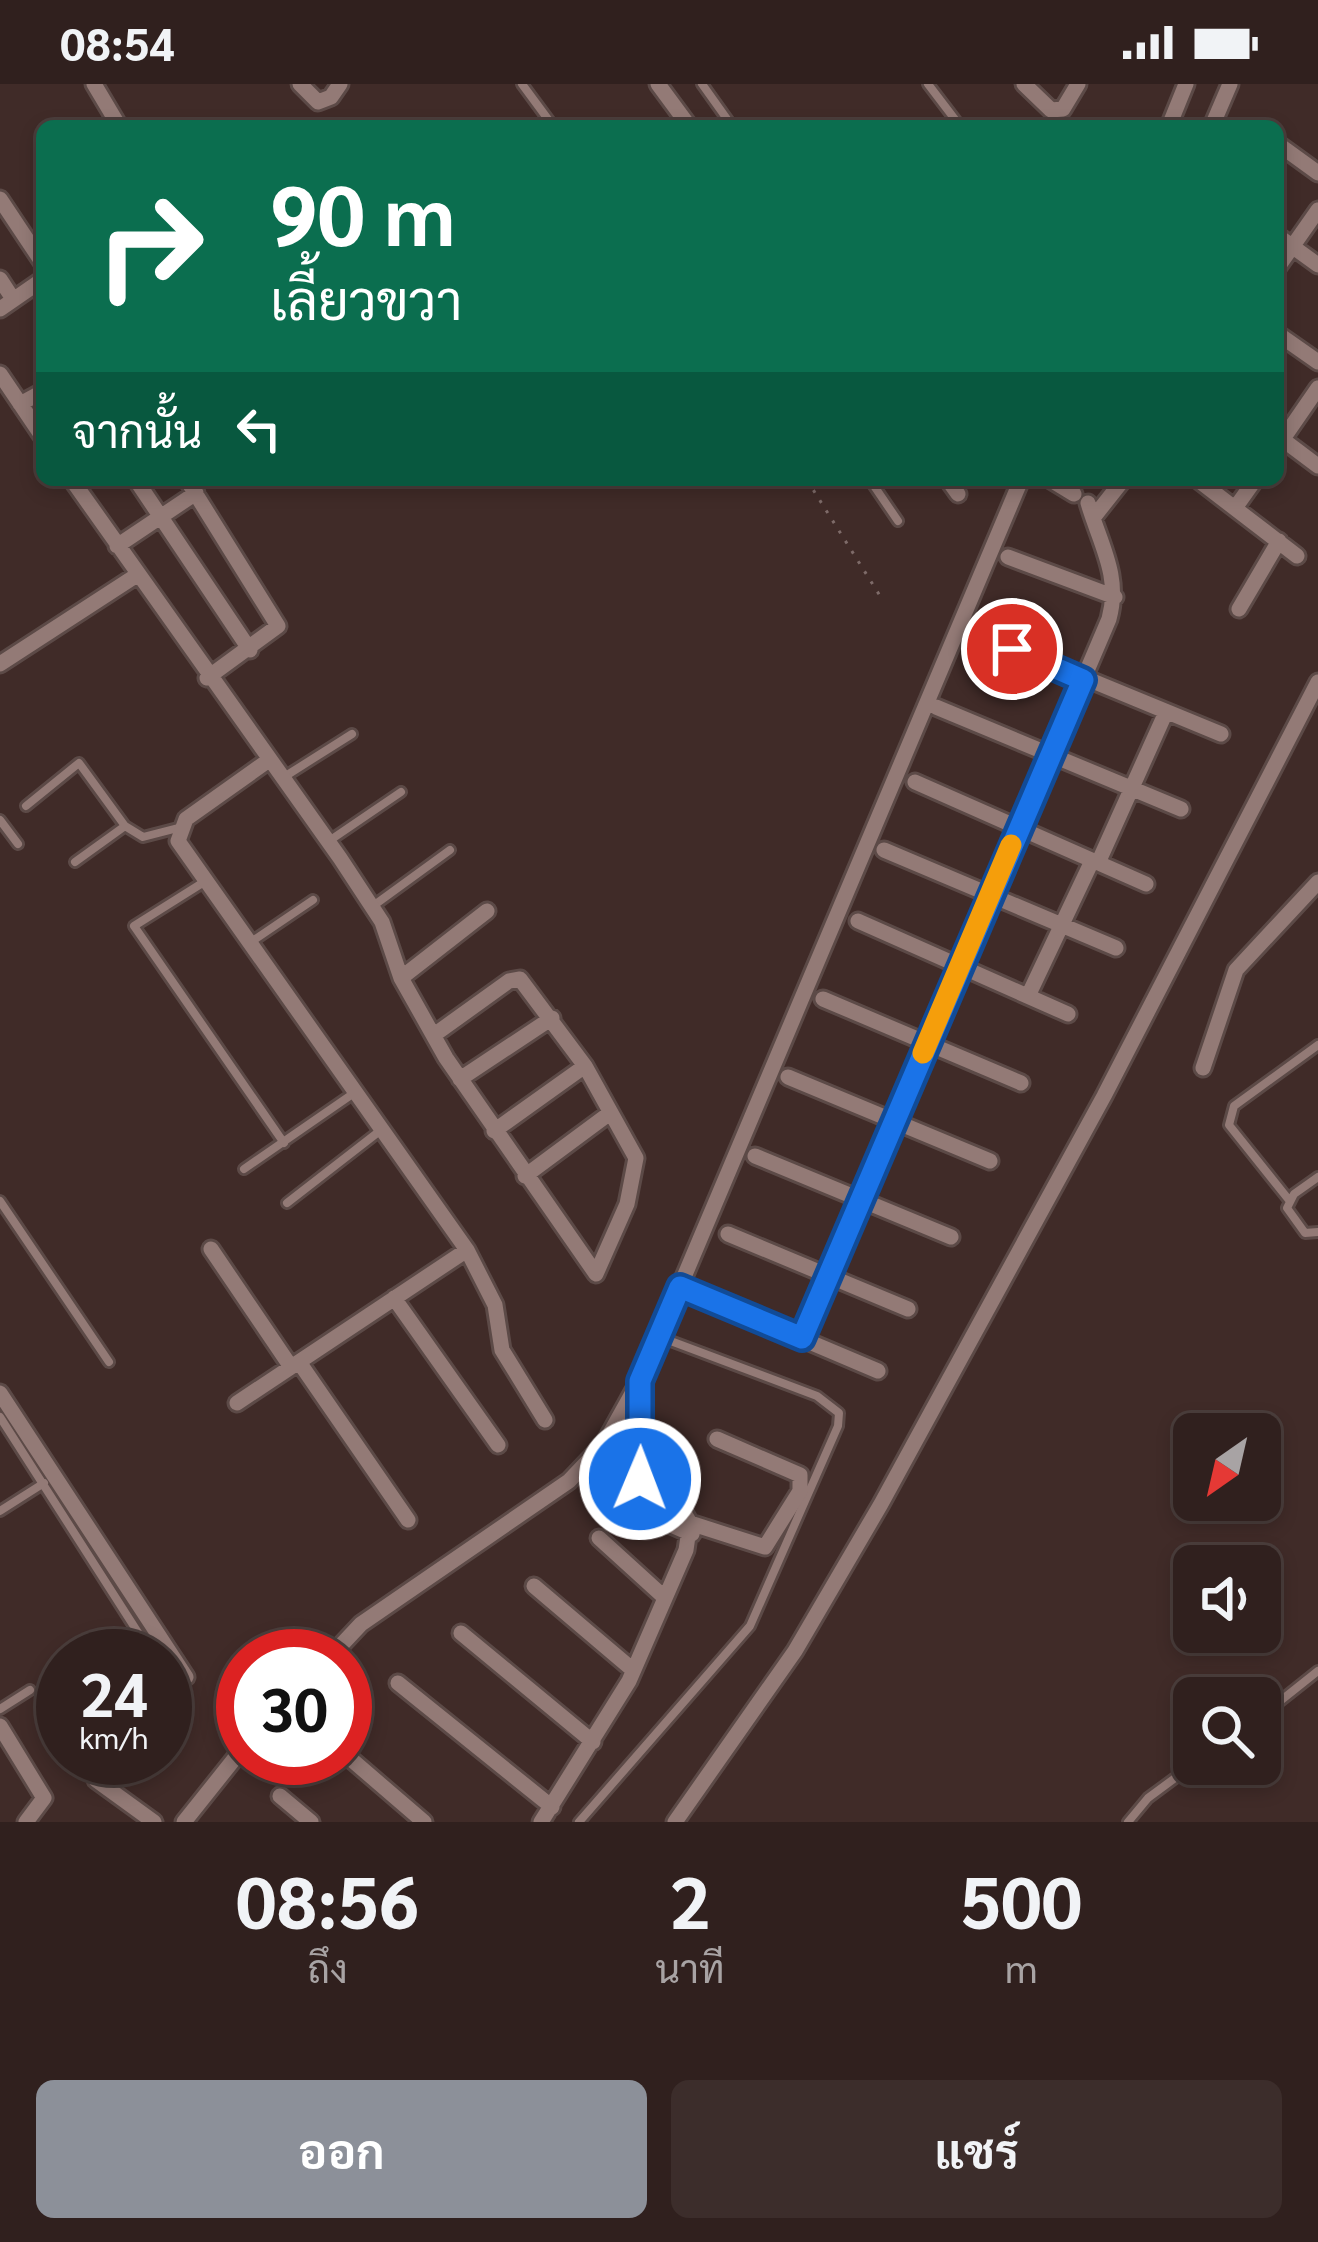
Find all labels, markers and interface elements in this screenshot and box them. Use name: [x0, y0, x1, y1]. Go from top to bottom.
text: 08:54: [60, 13, 175, 71]
text: 90 m: [270, 156, 456, 265]
icon: right: [72, 168, 228, 324]
text: เลี้ยวขวา: [270, 262, 463, 333]
icon: left: [226, 396, 292, 462]
text: จากนั้น: [72, 400, 202, 458]
pin: [961, 598, 1063, 700]
icon: arrive: [979, 616, 1045, 682]
north arrow: [1173, 1413, 1281, 1521]
map controls: [1173, 1413, 1281, 1785]
position arrow: [577, 1416, 703, 1542]
button: sound: [1173, 1545, 1281, 1653]
speed limit sign: 30: [216, 1629, 372, 1785]
text: 24: [80, 1653, 148, 1731]
button: search: [1173, 1677, 1281, 1785]
text: km/h: [80, 1717, 148, 1756]
text: 08:56: [236, 1852, 419, 1946]
text: 2: [669, 1852, 710, 1946]
text: 500: [960, 1852, 1082, 1946]
text: ถึง: [307, 1941, 348, 1992]
text: นาที: [655, 1941, 725, 1992]
text: m: [1005, 1941, 1038, 1992]
button: ออก: [36, 2080, 647, 2218]
button: แชร์: [671, 2080, 1282, 2218]

